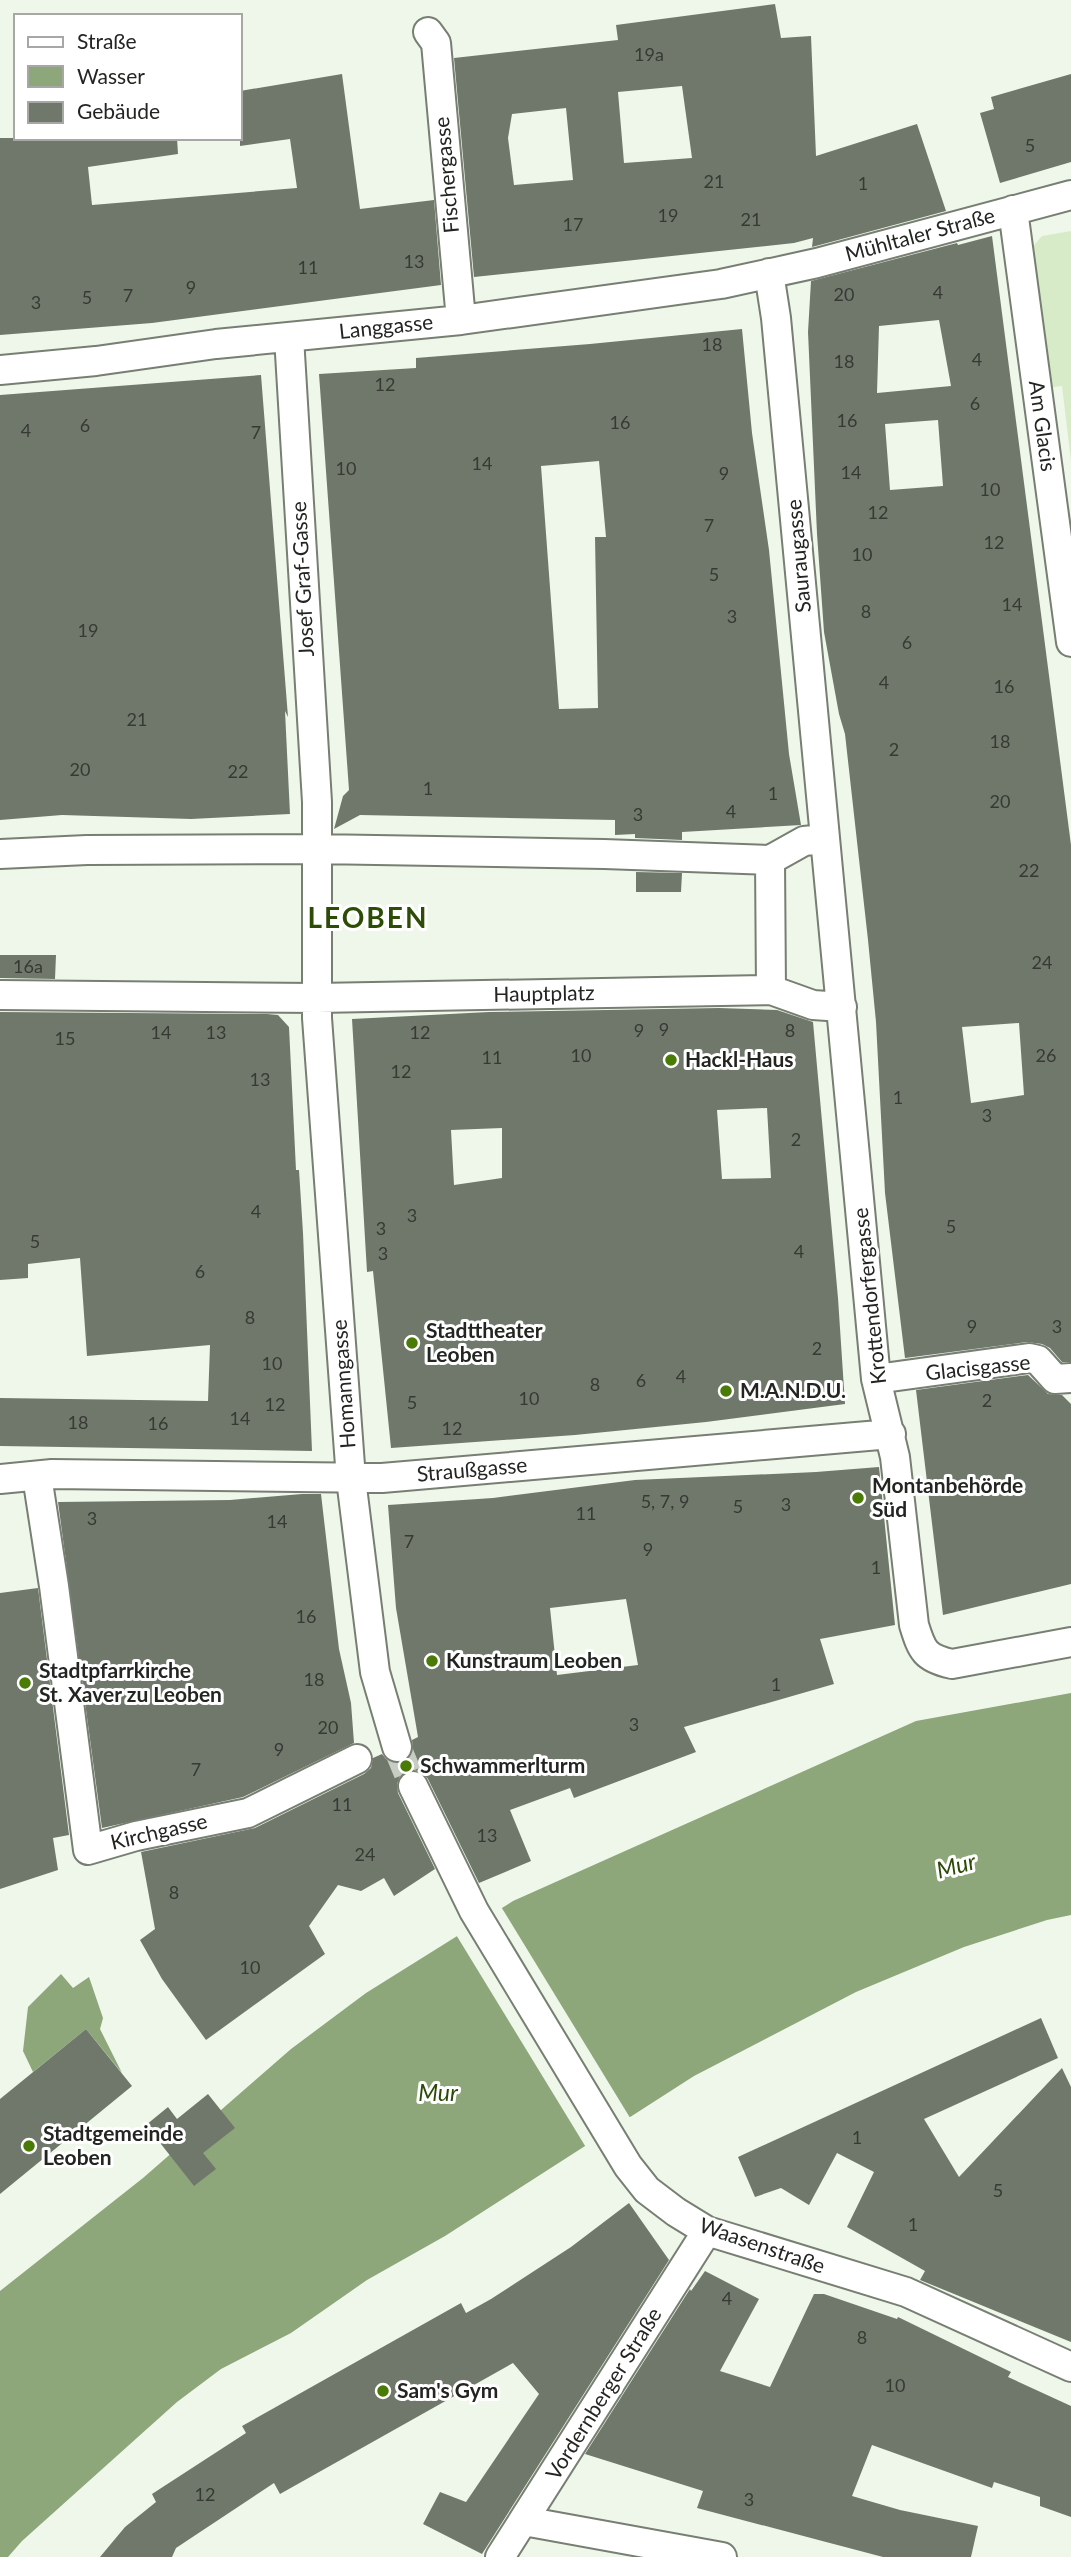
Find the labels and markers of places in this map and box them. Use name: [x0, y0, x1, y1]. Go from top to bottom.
place label: Hackl-Haus: [685, 1046, 794, 1071]
marker: Hackl-Haus: [663, 1052, 679, 1068]
place label: Stadttheater Leoben: [426, 1317, 543, 1366]
marker: Stadttheater Leoben: [404, 1335, 420, 1351]
place label: M.A.N.D.U.: [740, 1377, 846, 1402]
marker: M.A.N.D.U.: [718, 1383, 734, 1399]
place label: Montanbehörde Süd: [872, 1472, 1023, 1521]
marker: Montanbehörde Süd: [850, 1490, 866, 1506]
place label: Kunstraum Leoben: [446, 1647, 622, 1672]
marker: Kunstraum Leoben: [424, 1653, 440, 1669]
place label: Stadtpfarrkirche St. Xaver zu Leoben: [39, 1657, 222, 1706]
marker: Stadtpfarrkirche St. Xaver zu Leoben: [17, 1675, 33, 1691]
place label: Schwammerlturm: [420, 1752, 585, 1777]
marker: Schwammerlturm: [398, 1758, 414, 1774]
place label: Stadtgemeinde Leoben: [43, 2120, 183, 2169]
marker: Stadtgemeinde Leoben: [21, 2138, 37, 2154]
place label: Sam's Gym: [397, 2377, 498, 2402]
marker: Sam's Gym: [375, 2383, 391, 2399]

